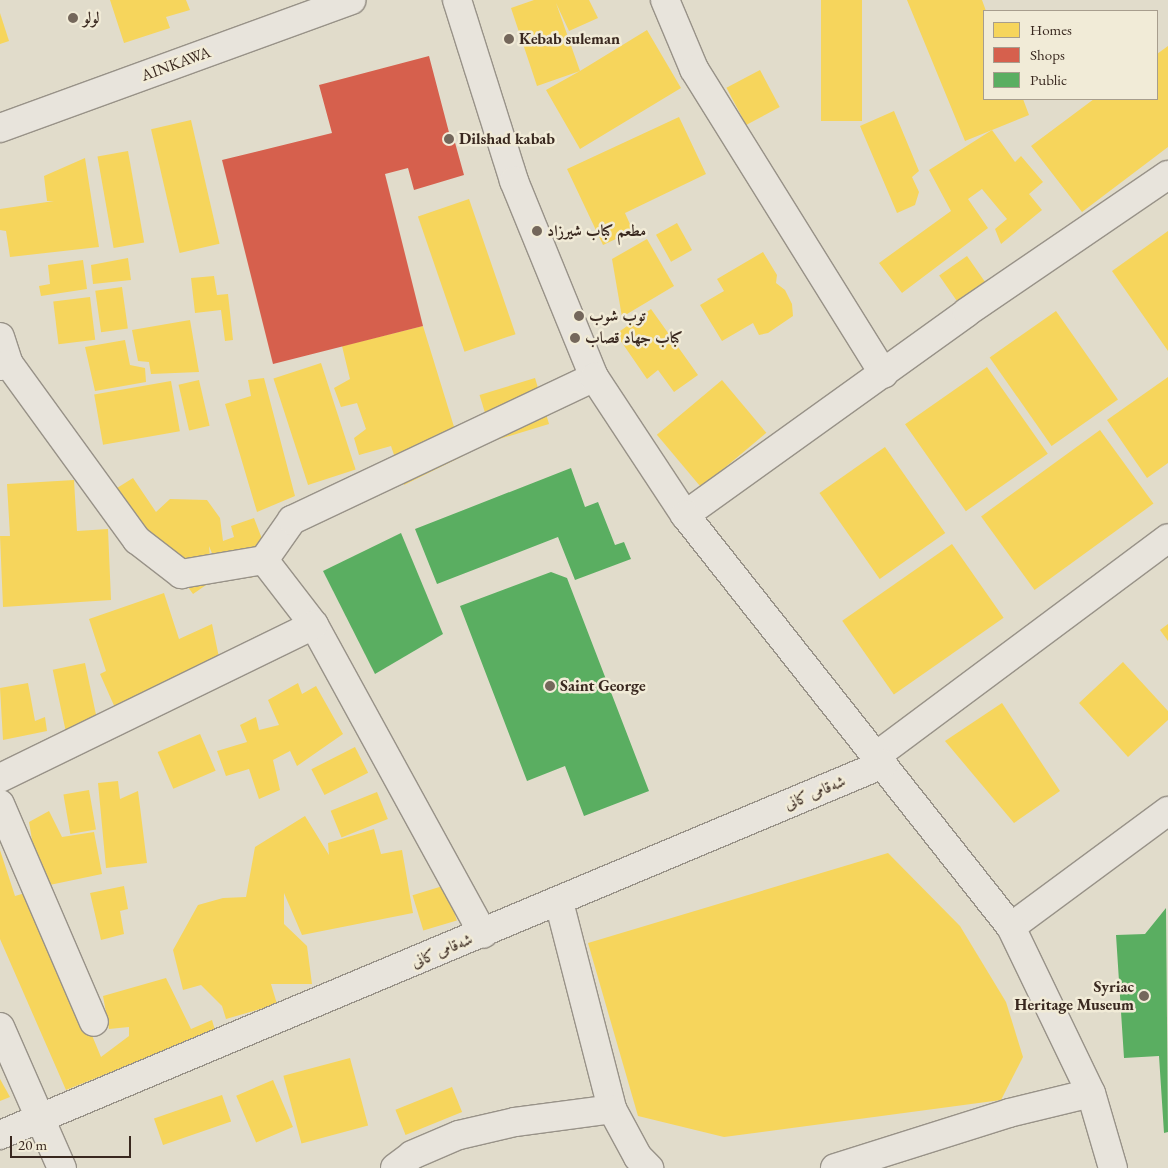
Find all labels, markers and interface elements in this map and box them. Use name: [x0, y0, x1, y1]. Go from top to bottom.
place label: لولو: [83, 8, 100, 28]
legend: [983, 10, 1158, 100]
marker: لولو: [67, 12, 79, 24]
text: Homes: [1030, 20, 1072, 39]
place label: Kebab suleman: [519, 29, 620, 49]
marker: Kebab suleman: [503, 33, 515, 45]
street label: AINKAWA: [139, 43, 213, 85]
text: Shops: [1030, 45, 1065, 64]
text: Public: [1030, 70, 1067, 89]
place label: Dilshad kabab: [459, 129, 555, 149]
marker: Dilshad kabab: [443, 133, 455, 145]
place label: مطعم كباب شيرزاد: [547, 221, 646, 241]
marker: مطعم كباب شيرزاد: [531, 225, 543, 237]
place label: توب شوب: [589, 306, 646, 326]
marker: توب شوب: [573, 310, 585, 322]
place label: كباب جهاد قصاب: [585, 328, 682, 348]
marker: كباب جهاد قصاب: [569, 332, 581, 344]
place label: Saint George: [560, 676, 646, 696]
marker: Saint George: [544, 680, 556, 692]
street label: شەقامی کانی: [781, 772, 849, 814]
street label: شەقامی کانی: [408, 930, 476, 972]
place label: Syriac Heritage Museum: [1015, 977, 1134, 1015]
marker: Syriac Heritage Museum: [1138, 990, 1150, 1002]
scale bar: [12, 1126, 134, 1158]
text: 20 m: [18, 1135, 47, 1154]

